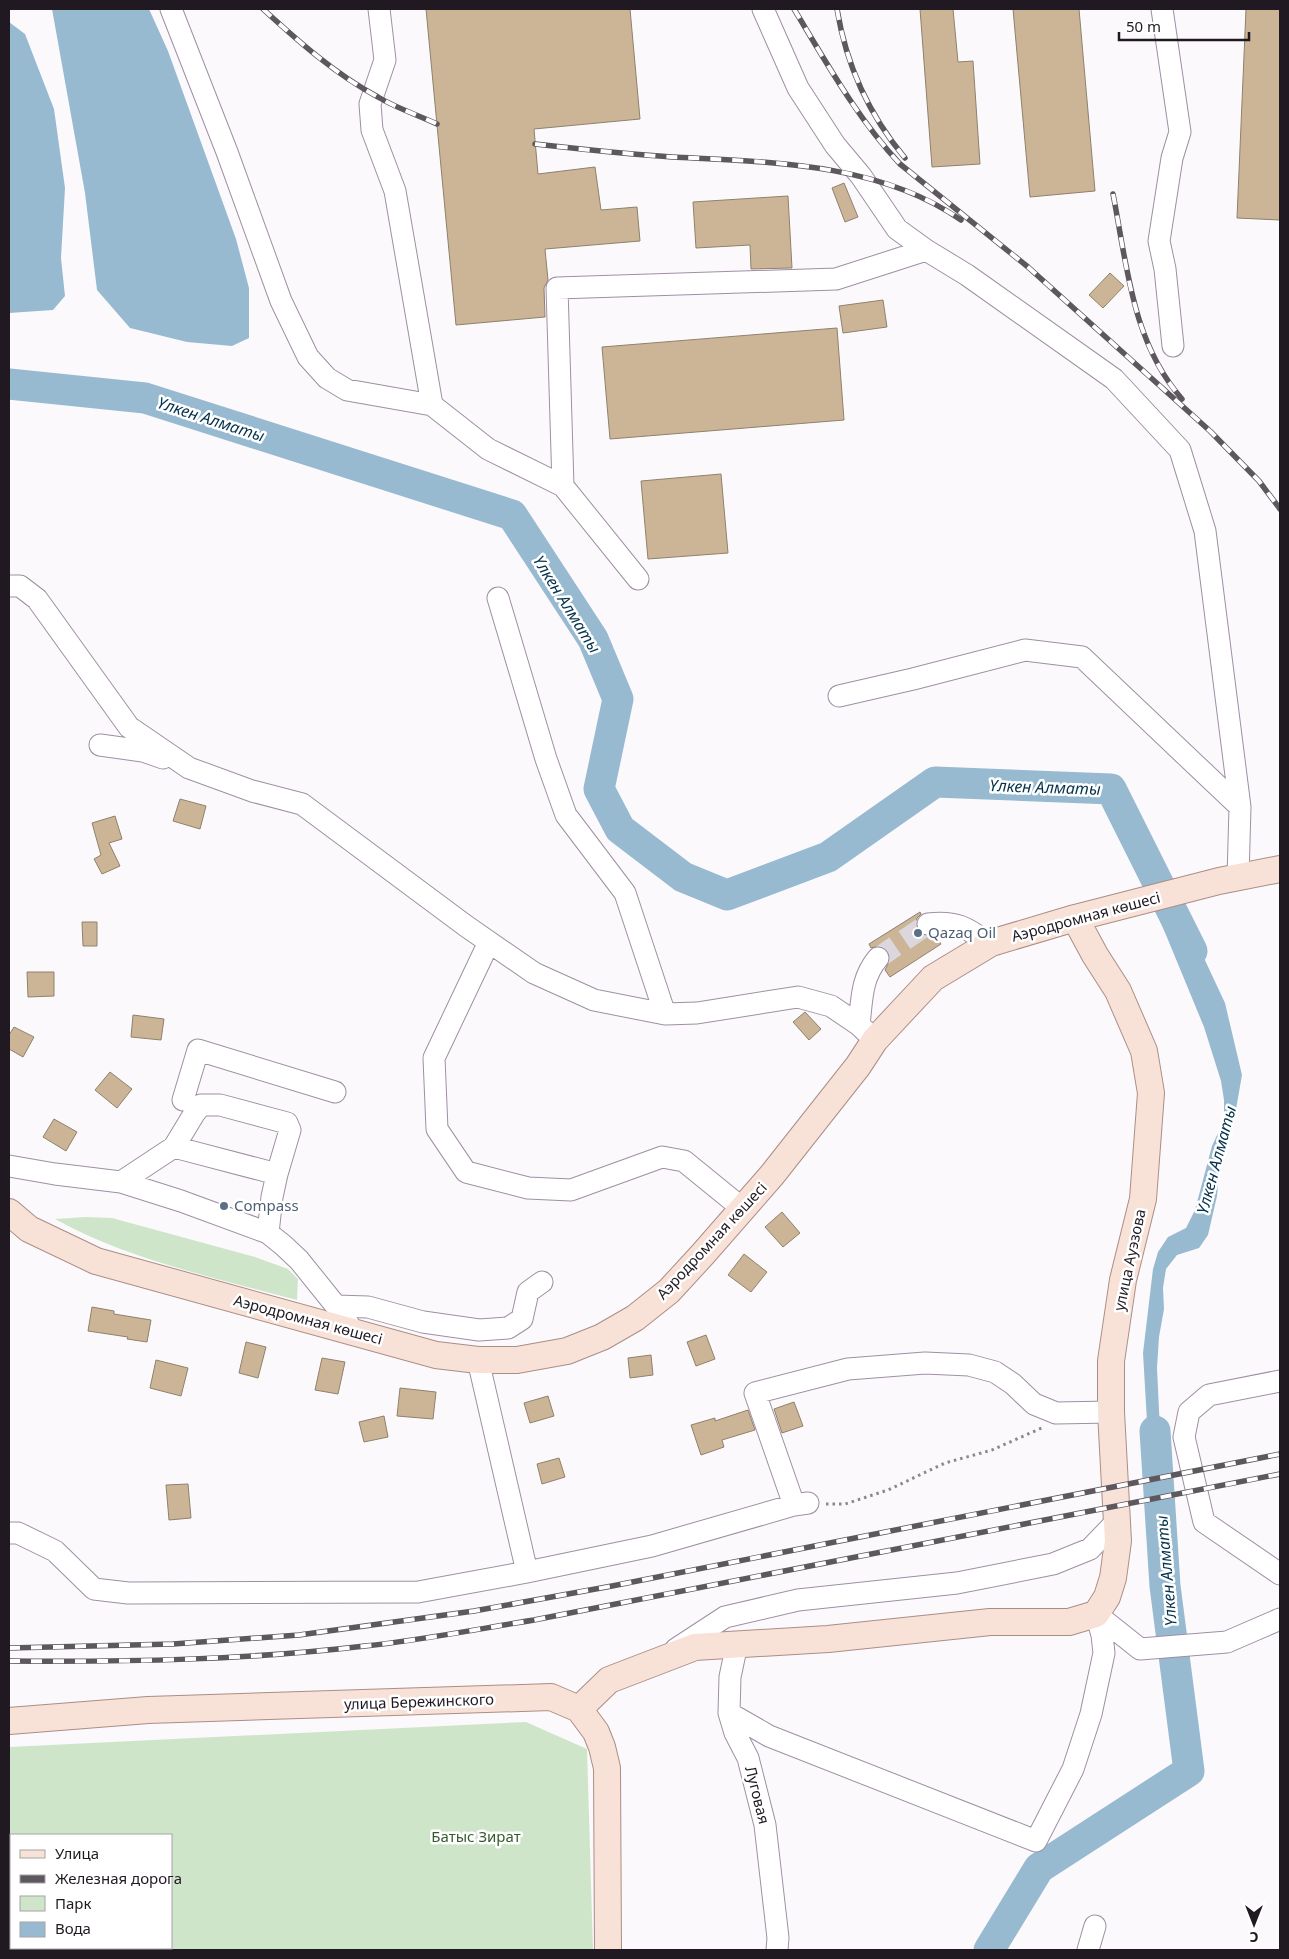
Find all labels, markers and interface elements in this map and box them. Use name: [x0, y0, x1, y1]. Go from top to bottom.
scale bar: [1119, 10, 1249, 42]
text: 50 m: [1126, 16, 1161, 36]
water label: Үлкен Алматы: [155, 391, 268, 447]
water label: Үлкен Алматы: [528, 551, 606, 657]
water label: Үлкен Алматы: [989, 774, 1101, 800]
street label: Аэродромная көшесі: [1009, 887, 1162, 946]
place label: Qazaq Oil: [928, 922, 996, 942]
marker: Qazaq Oil: [912, 927, 924, 939]
water label: Үлкен Алматы: [1191, 1103, 1241, 1217]
street label: Аэродромная көшесі: [652, 1177, 771, 1303]
place label: Compass: [234, 1195, 299, 1215]
marker: Compass: [218, 1200, 230, 1212]
street label: улица Ауэзова: [1108, 1207, 1150, 1313]
street label: Аэродромная көшесі: [232, 1290, 385, 1349]
water label: Үлкен Алматы: [1150, 1514, 1182, 1627]
street label: улица Бережинского: [344, 1688, 494, 1714]
street label: Луговая: [741, 1764, 775, 1826]
park label: Батыс Зират: [431, 1826, 521, 1846]
legend: [10, 1834, 172, 1949]
text: Улица: [55, 1843, 99, 1863]
text: Железная дорога: [55, 1868, 182, 1888]
text: Парк: [55, 1893, 91, 1913]
north arrow: [1229, 1899, 1279, 1949]
text: Вода: [55, 1918, 91, 1938]
text: С: [1249, 1928, 1259, 1947]

